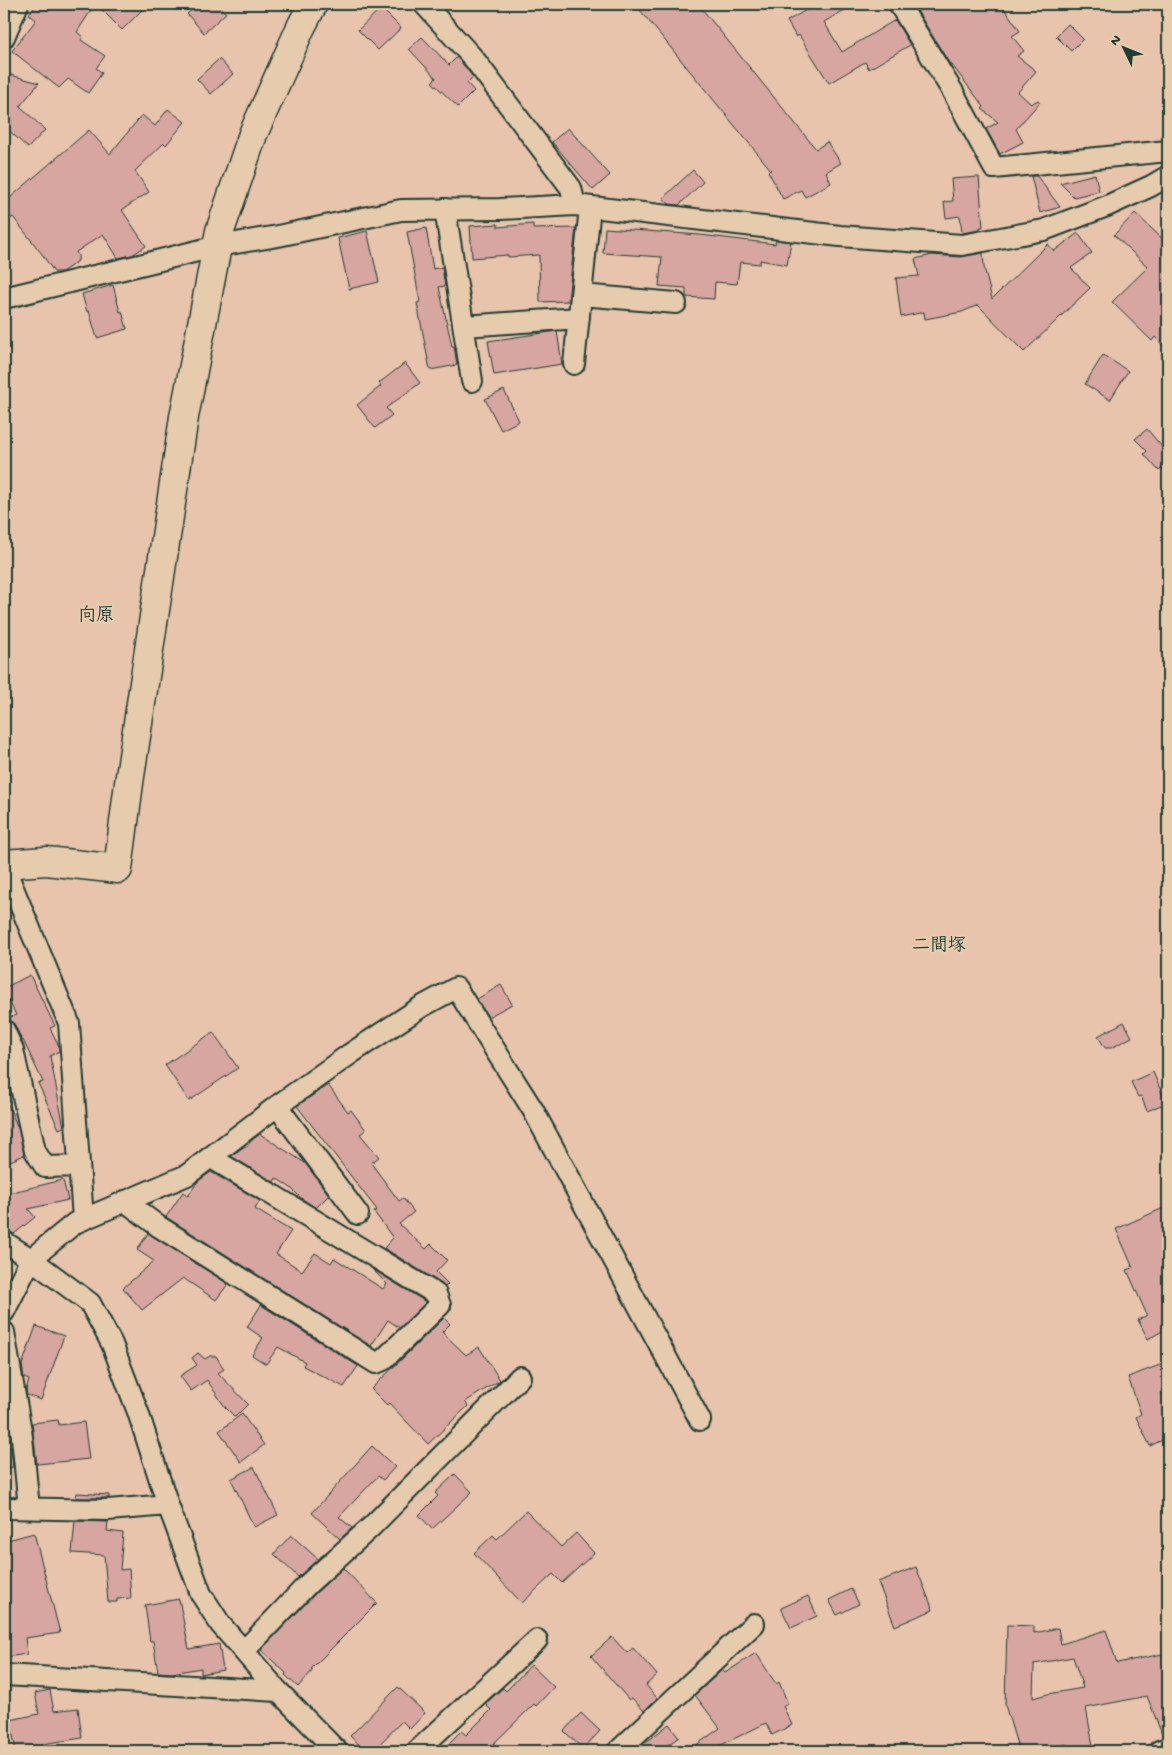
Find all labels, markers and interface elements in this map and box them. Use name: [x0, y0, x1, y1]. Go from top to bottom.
north arrow: [1100, 22, 1150, 72]
text: N: [1107, 32, 1126, 50]
district label: 向原: [78, 605, 114, 627]
district label: 二間塚: [912, 935, 966, 957]

